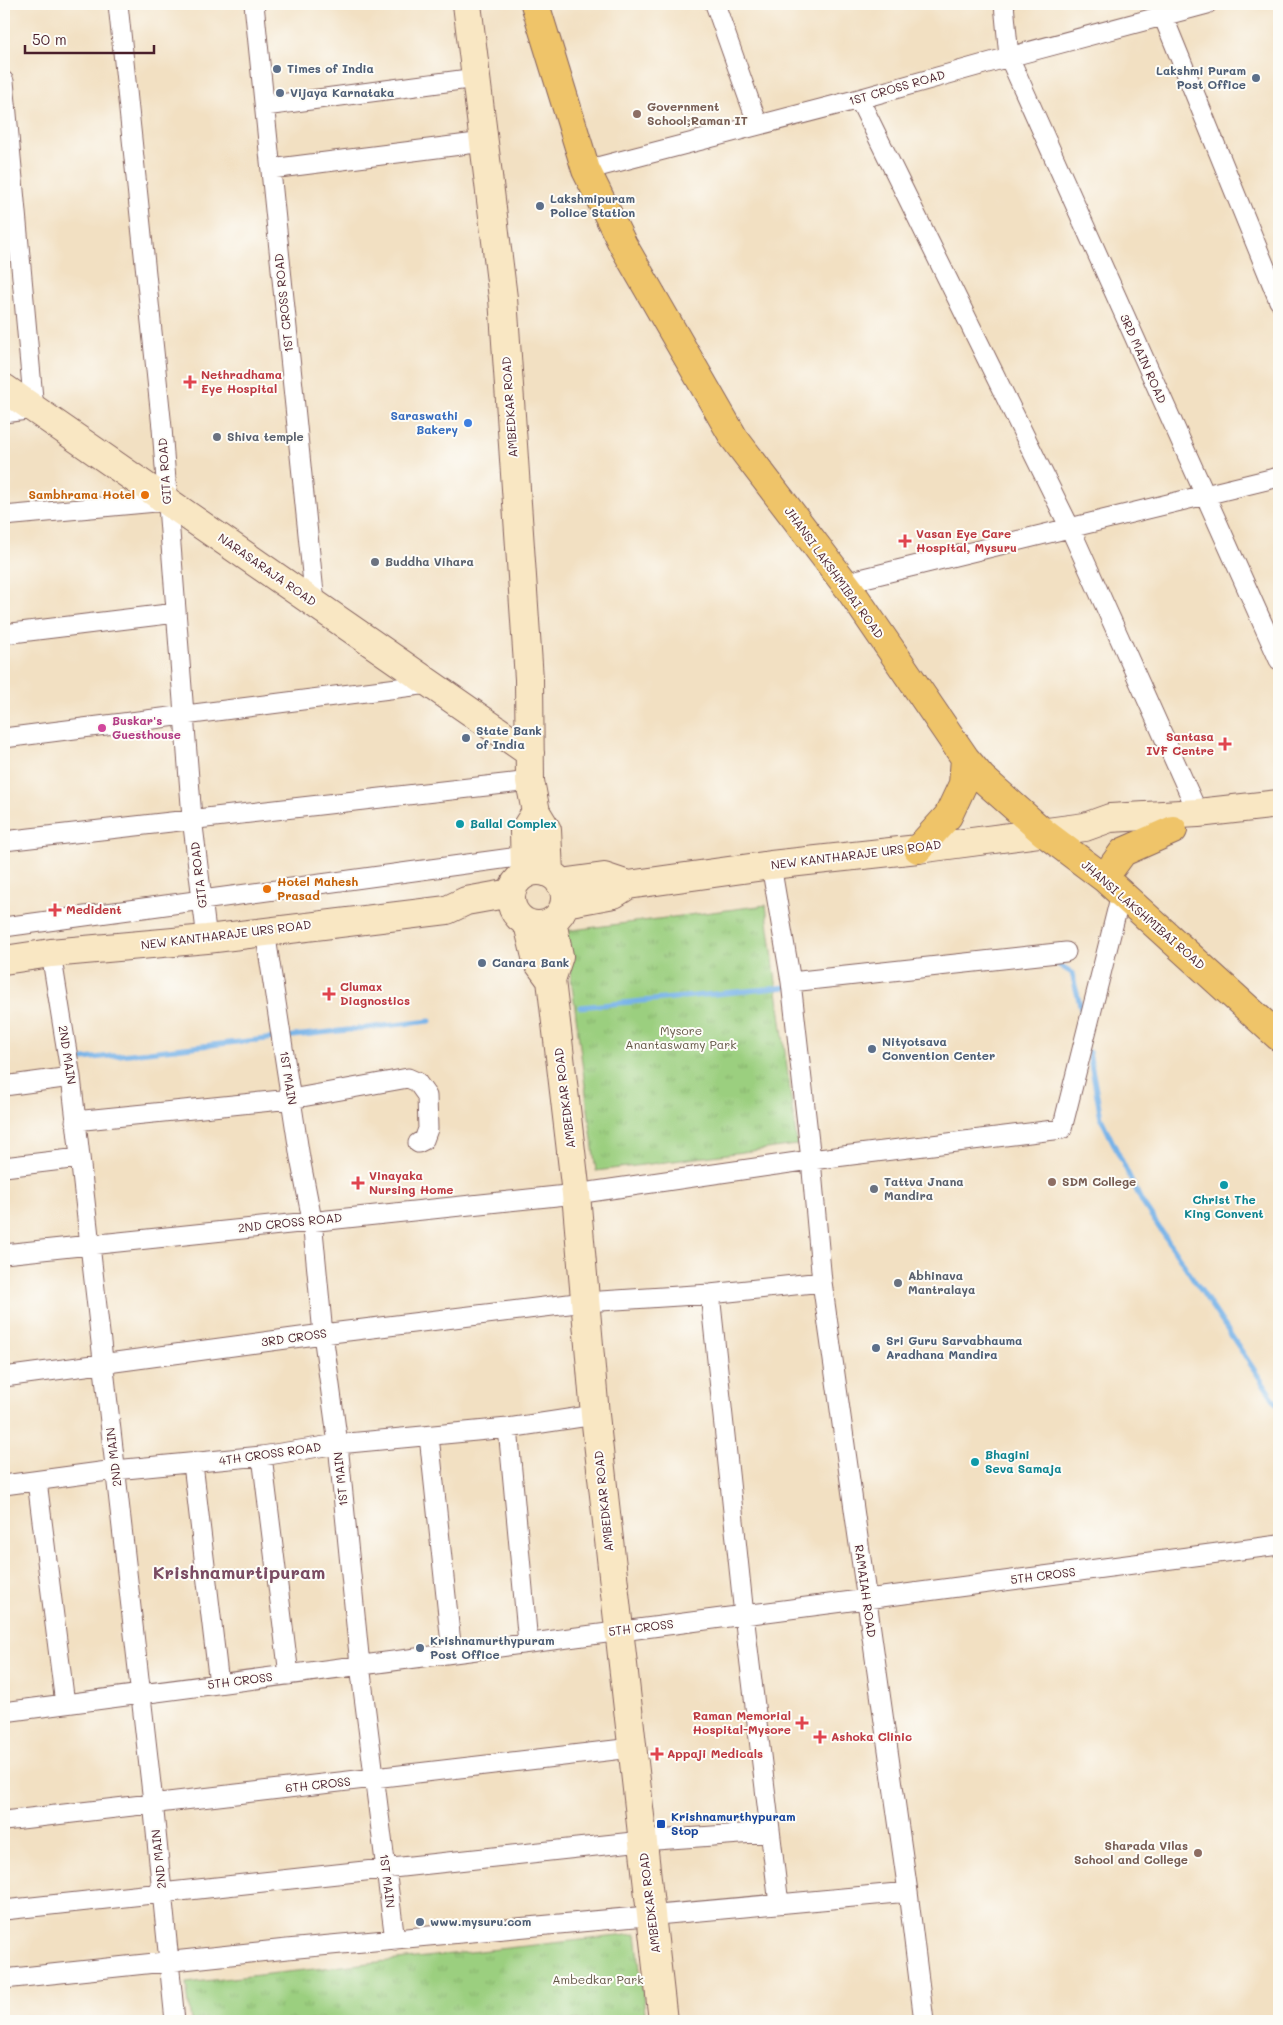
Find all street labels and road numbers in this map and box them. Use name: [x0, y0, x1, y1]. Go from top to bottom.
street label: 1ST CROSS ROAD: [847, 66, 947, 108]
street label: 1ST CROSS ROAD: [270, 253, 296, 353]
street label: 3RD MAIN ROAD: [1117, 311, 1171, 406]
street label: AMBEDKAR ROAD: [497, 356, 521, 458]
street label: GITA ROAD: [154, 437, 174, 505]
street label: JHANSI LAKSHMIBAI ROAD: [782, 503, 888, 641]
street label: NARASARAJA ROAD: [215, 529, 320, 609]
street label: NEW KANTHARAJE URS ROAD: [770, 836, 942, 872]
street label: GITA ROAD: [186, 841, 210, 909]
street label: JHANSI LAKSHMIBAI ROAD: [1078, 856, 1209, 972]
street label: NEW KANTHARAJE URS ROAD: [140, 916, 312, 952]
street label: 2ND MAIN: [55, 1024, 81, 1086]
street label: AMBEDKAR ROAD: [550, 1047, 578, 1149]
street label: 1ST MAIN: [277, 1050, 301, 1106]
street label: 2ND CROSS ROAD: [237, 1209, 343, 1235]
street label: 3RD CROSS: [260, 1324, 328, 1350]
street label: 2ND MAIN: [101, 1427, 125, 1488]
street label: 4TH CROSS ROAD: [218, 1438, 322, 1468]
street label: AMBEDKAR ROAD: [590, 1450, 616, 1552]
street label: 1ST MAIN: [329, 1451, 351, 1507]
street label: RAMAIAH ROAD: [852, 1543, 880, 1638]
street label: 5TH CROSS: [1009, 1563, 1077, 1587]
street label: 5TH CROSS: [607, 1615, 675, 1639]
street label: 5TH CROSS: [206, 1668, 274, 1692]
street label: 6TH CROSS: [284, 1773, 352, 1795]
street label: 2ND MAIN: [147, 1829, 169, 1890]
street label: AMBEDKAR ROAD: [635, 1852, 663, 1954]
street label: 1ST MAIN: [377, 1853, 399, 1909]

